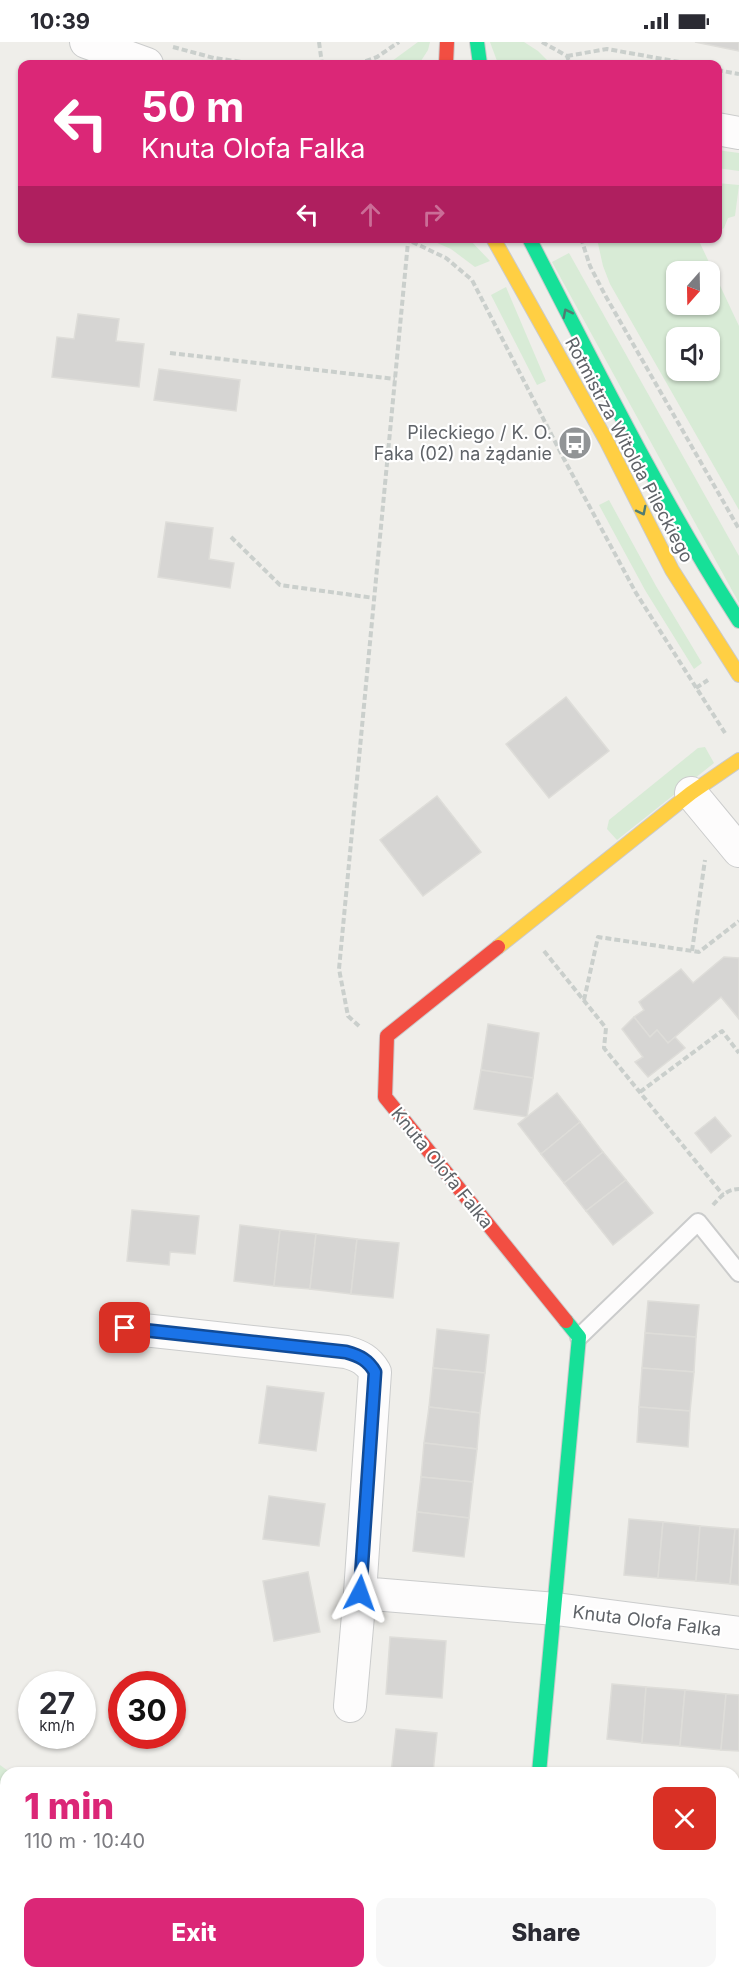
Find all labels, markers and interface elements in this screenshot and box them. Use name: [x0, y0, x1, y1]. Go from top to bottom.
text: 10:39: [30, 8, 90, 34]
text: 50 m: [141, 81, 244, 132]
icon: left: [42, 84, 120, 162]
text: Knuta Olofa Falka: [141, 132, 365, 165]
icon: left: [291, 198, 324, 231]
icon: ahead: [354, 198, 387, 231]
icon: right: [417, 198, 450, 231]
north arrow: [666, 261, 720, 315]
map controls: [666, 261, 720, 381]
one-way arrow: [563, 309, 574, 320]
button: sound: [666, 327, 720, 381]
street label: Rotmistrza Witolda Pileckiego: [561, 334, 698, 566]
place label: Pileckiego / K. O. Faka (02) na żądanie: [374, 422, 552, 464]
bus stop icon: Pileckiego / K. O. Faka (02) na żądanie: [557, 425, 593, 461]
one-way arrow: [635, 505, 646, 516]
street label: Knuta Olofa Falka: [387, 1103, 498, 1232]
pin: [99, 1302, 150, 1353]
icon: arrive: [108, 1311, 141, 1344]
position arrow: [328, 1561, 392, 1625]
street label: Knuta Olofa Falka: [572, 1601, 723, 1640]
speed limit sign: 30: [108, 1671, 186, 1749]
text: 27: [39, 1685, 75, 1721]
text: km/h: [39, 1716, 75, 1735]
text: 1 min: [24, 1784, 114, 1828]
button: close: [653, 1787, 716, 1850]
text: 110 m · 10:40: [24, 1829, 145, 1853]
button: Exit: [24, 1898, 364, 1967]
button: Share: [376, 1898, 716, 1967]

